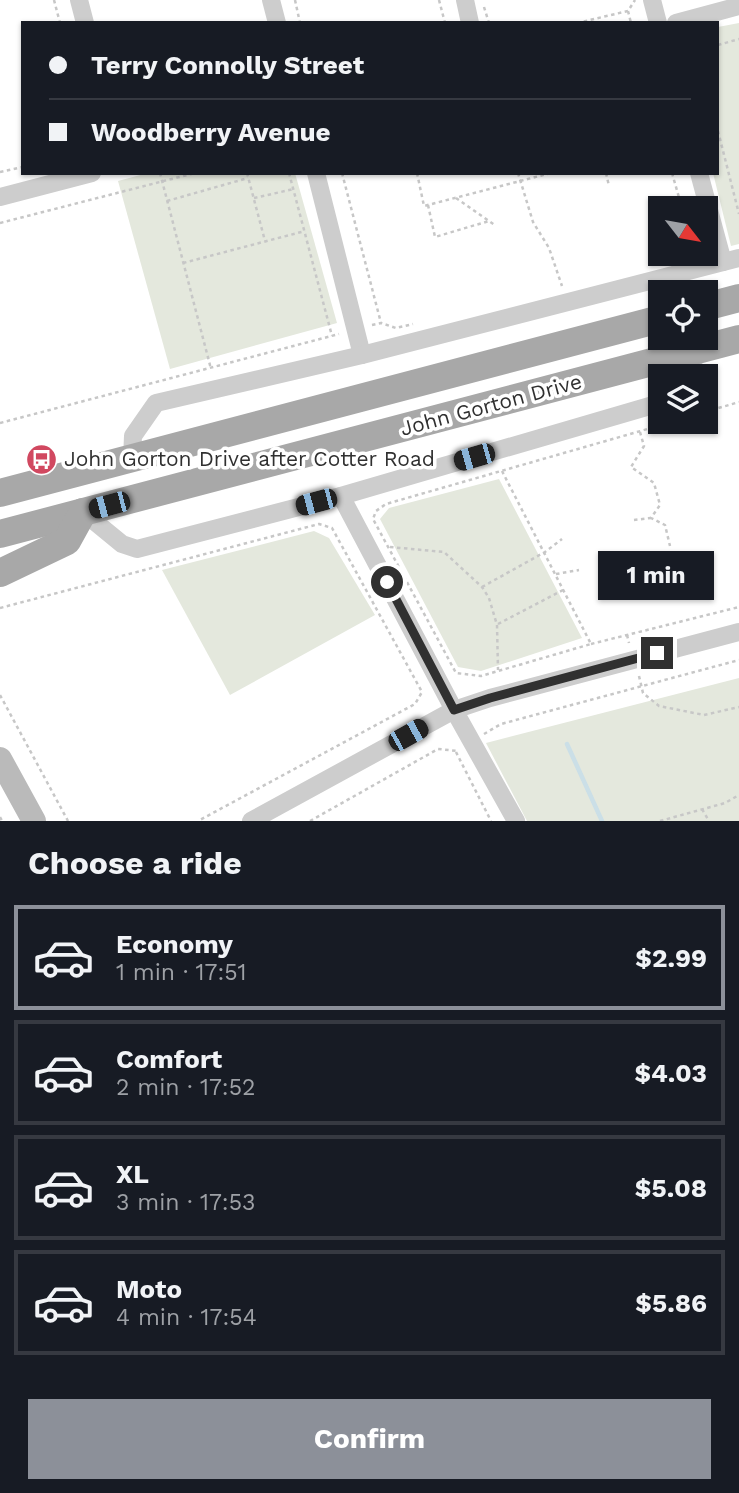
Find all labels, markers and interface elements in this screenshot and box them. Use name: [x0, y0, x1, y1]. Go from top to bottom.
text: Terry Connolly Street: [91, 50, 364, 80]
text: Woodberry Avenue: [91, 117, 331, 147]
north arrow: [648, 196, 718, 266]
map controls: [648, 196, 718, 434]
button: locate: [648, 280, 718, 350]
button: layers: [648, 364, 718, 434]
street label: John Gorton Drive: [397, 368, 584, 441]
car: [451, 441, 498, 473]
bus stop icon: John Gorton Drive after Cotter Road: [24, 442, 58, 476]
place label: John Gorton Drive after Cotter Road: [64, 446, 435, 471]
car: [293, 486, 340, 518]
car: [86, 489, 133, 521]
callout: 1 min: [599, 552, 715, 600]
text: 1 min: [626, 562, 686, 589]
route start: [371, 566, 403, 598]
route end: [641, 637, 673, 669]
car: [385, 716, 432, 754]
text: Choose a ride: [28, 844, 242, 882]
icon: car: [32, 926, 95, 989]
text: Economy: [116, 929, 233, 959]
text: $2.99: [635, 943, 707, 973]
text: 1 min · 17:51: [116, 959, 247, 986]
icon: car: [32, 1041, 95, 1104]
text: Comfort: [116, 1044, 222, 1074]
text: $4.03: [634, 1058, 707, 1088]
text: 2 min · 17:52: [116, 1074, 255, 1101]
icon: car: [32, 1156, 95, 1219]
text: XL: [116, 1159, 149, 1189]
text: $5.08: [635, 1173, 707, 1203]
text: 3 min · 17:53: [116, 1189, 255, 1216]
icon: car: [32, 1271, 95, 1334]
text: Moto: [116, 1274, 182, 1304]
text: $5.86: [635, 1288, 707, 1318]
text: 4 min · 17:54: [116, 1304, 257, 1331]
button: Confirm: [28, 1399, 711, 1479]

